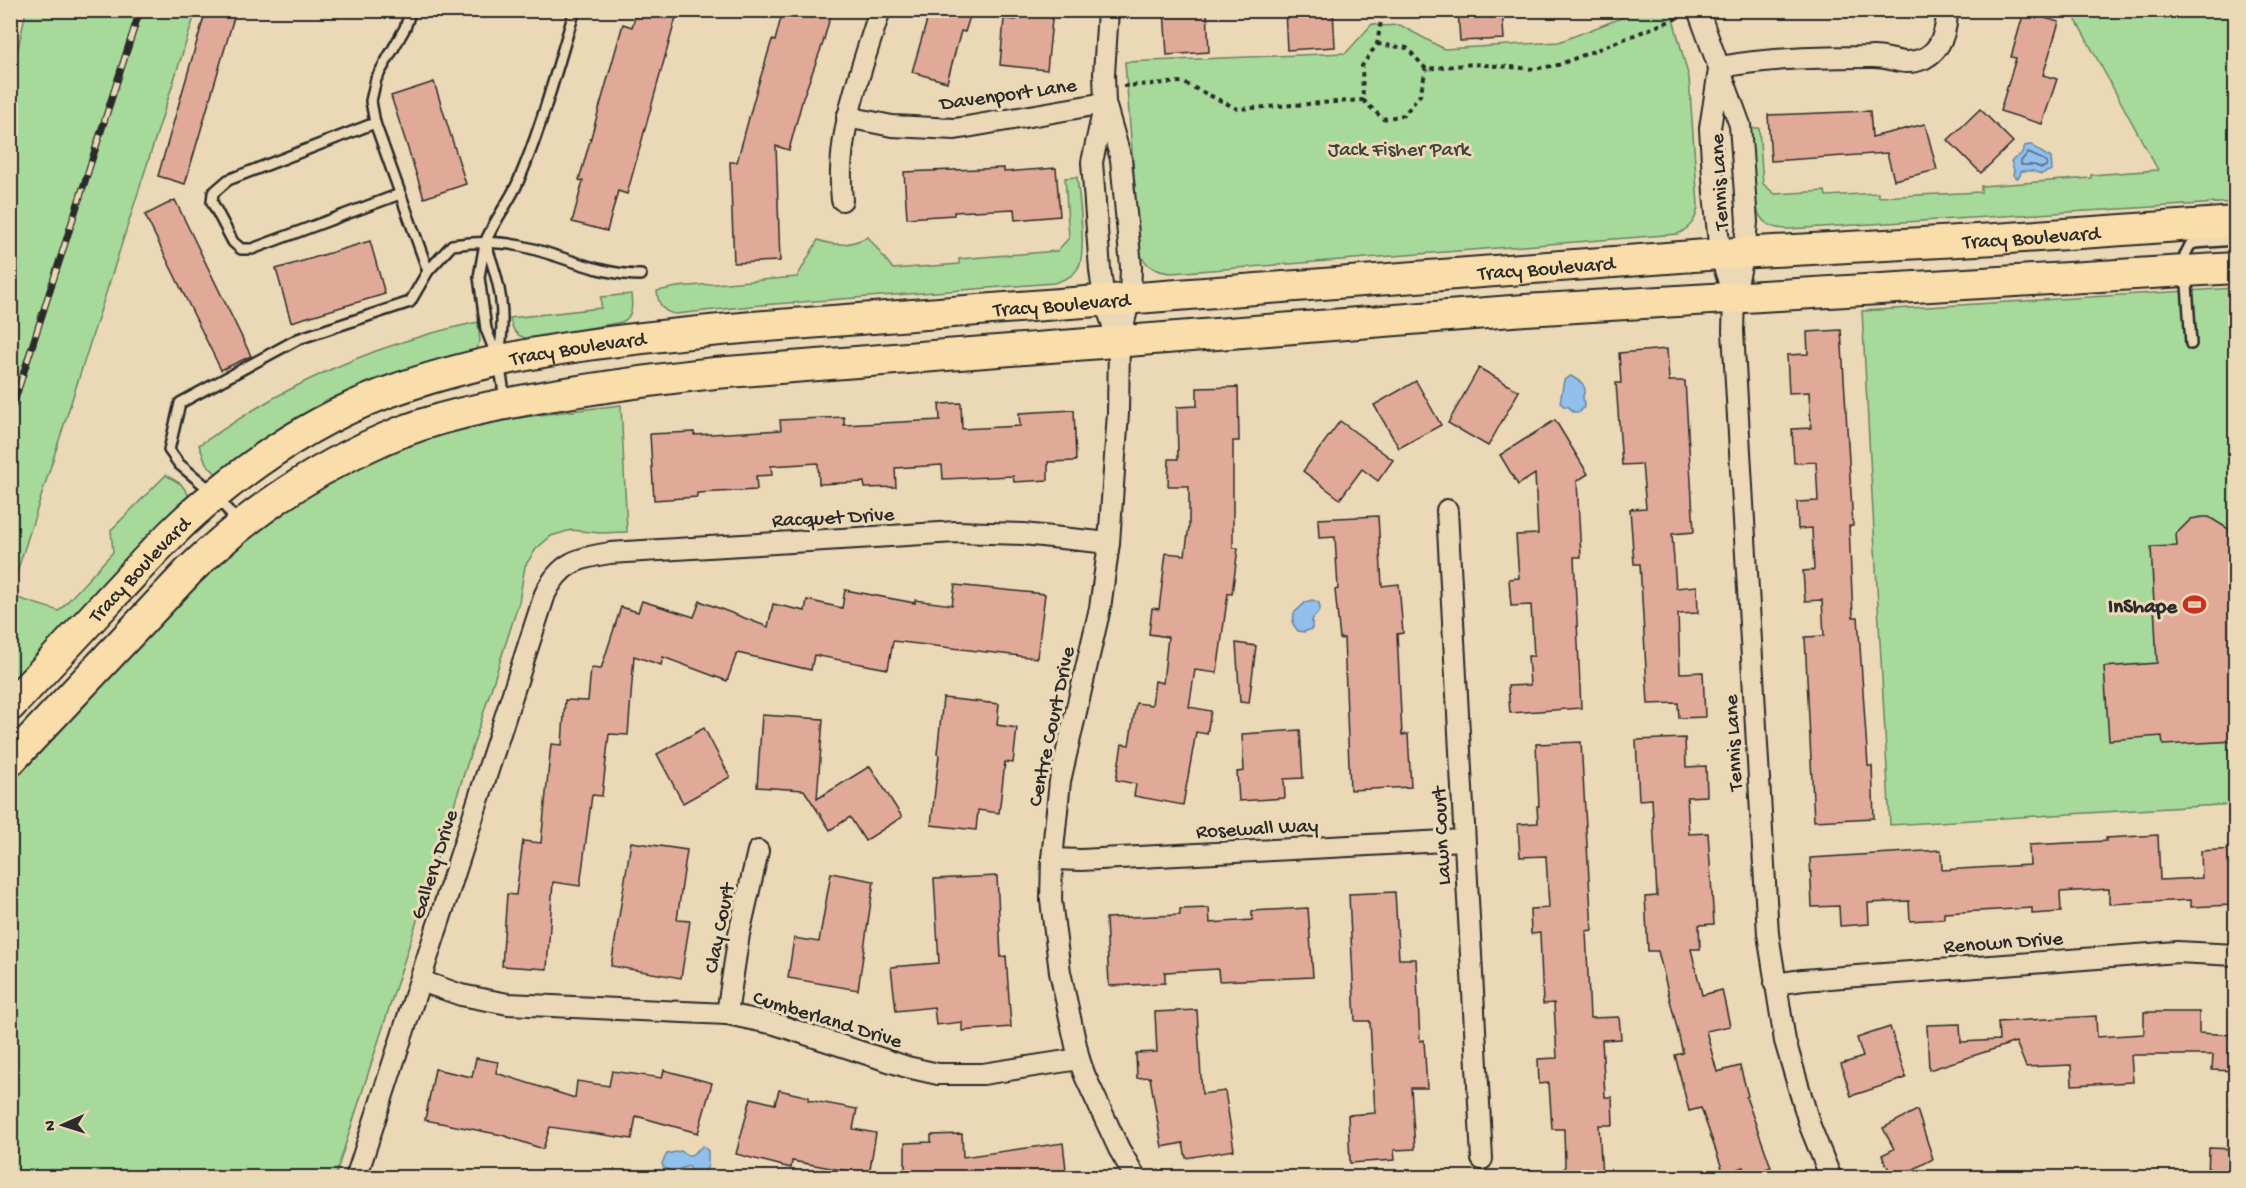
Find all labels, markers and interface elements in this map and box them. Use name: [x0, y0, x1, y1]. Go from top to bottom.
street label: Davenport Lane: [937, 74, 1080, 119]
street label: Tennis Lane: [1706, 132, 1737, 232]
park label: Jack Fisher Park: [1328, 139, 1473, 164]
street label: Tracy Boulevard: [1961, 223, 2103, 257]
street label: Tracy Boulevard: [1476, 253, 1618, 288]
street label: Tracy Boulevard: [991, 289, 1133, 325]
street label: Tracy Boulevard: [507, 328, 649, 374]
street label: Racquet Drive: [771, 504, 896, 535]
street label: Tracy Boulevard: [84, 512, 199, 630]
sports icon: InShape: [2182, 592, 2208, 618]
place label: InShape: [2108, 596, 2178, 621]
street label: Centre Court Drive: [1024, 643, 1083, 809]
street label: Tennis Lane: [1720, 693, 1751, 793]
street label: Lawn Court: [1428, 783, 1459, 886]
street label: Gallery Drive: [407, 806, 466, 923]
street label: Rosewall Way: [1195, 815, 1319, 846]
street label: Clay Court: [700, 879, 743, 976]
street label: Renown Drive: [1943, 928, 2065, 961]
street label: Cumberland Drive: [749, 987, 906, 1056]
north arrow: [33, 1095, 93, 1155]
text: N: [42, 1119, 61, 1131]

